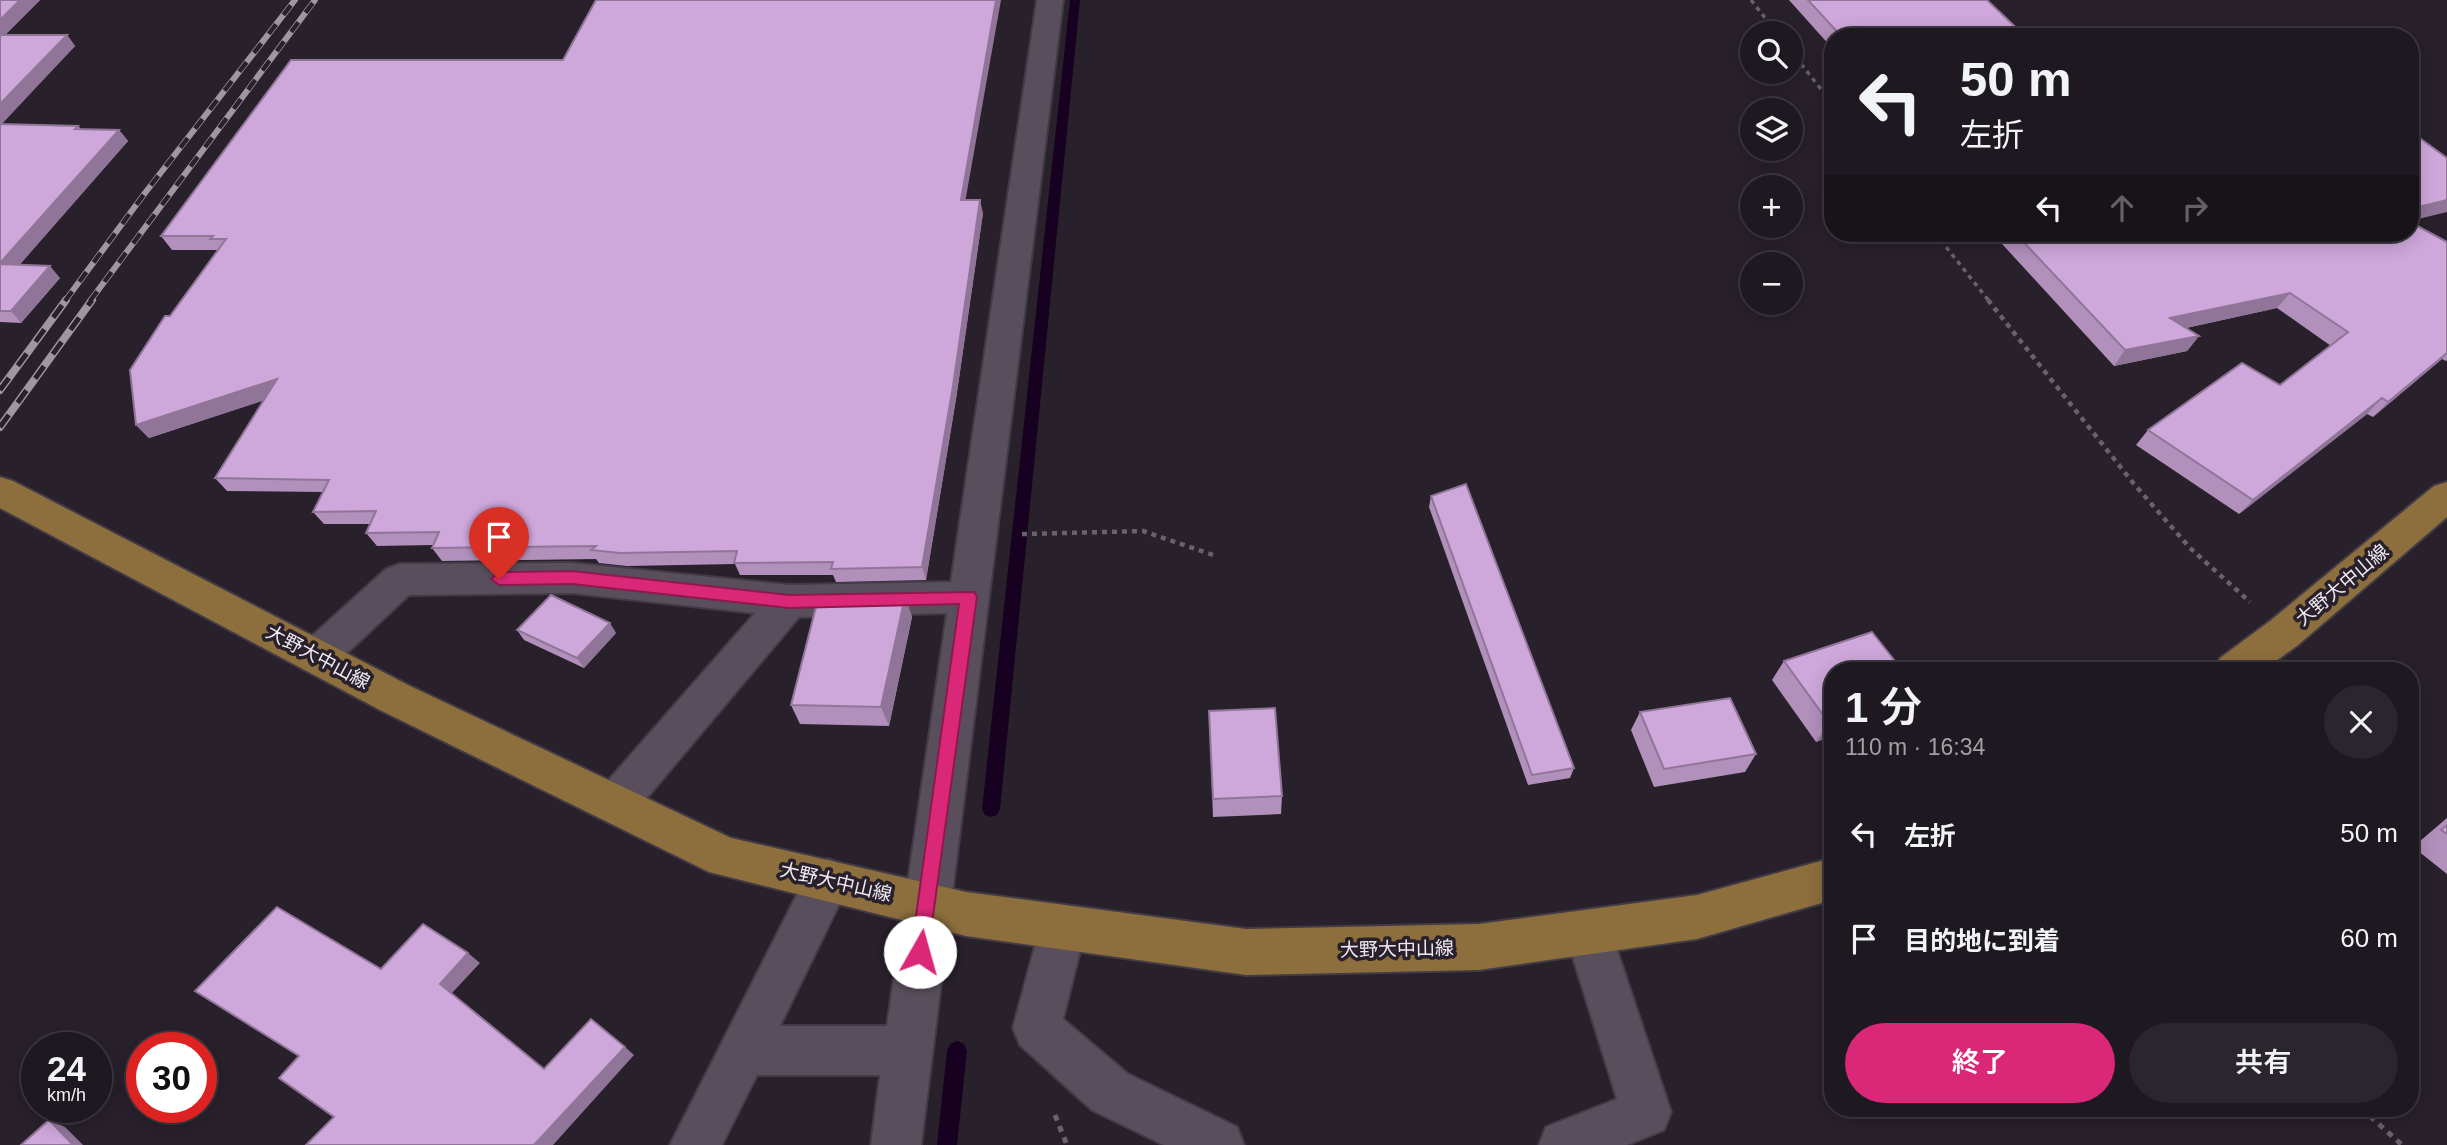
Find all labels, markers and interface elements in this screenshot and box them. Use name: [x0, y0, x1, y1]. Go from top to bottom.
map controls: [1740, 21, 1803, 315]
button: search: [1740, 21, 1803, 84]
text: 50 m: [1960, 52, 2072, 106]
icon: left: [1845, 56, 1936, 147]
button: layers: [1740, 98, 1803, 161]
text: 左折: [1960, 117, 2024, 153]
button: +: [1740, 175, 1803, 238]
icon: left: [2030, 189, 2068, 227]
icon: ahead: [2103, 189, 2141, 227]
icon: right: [2176, 189, 2214, 227]
button: −: [1740, 252, 1803, 315]
pin: [469, 507, 529, 579]
icon: arrive: [480, 518, 518, 556]
street label: 大野大中山線: [2292, 540, 2392, 630]
street label: 大野大中山線: [263, 621, 373, 693]
text: 1 分: [1845, 684, 1922, 731]
button: close: [2324, 685, 2398, 759]
text: 110 m · 16:34: [1845, 734, 1985, 760]
icon: left: [1845, 815, 1883, 853]
text: 50 m: [2340, 818, 2398, 848]
text: 左折: [1904, 821, 1956, 851]
street label: 大野大中山線: [778, 859, 894, 905]
position arrow: [883, 915, 957, 989]
icon: arrive: [1845, 920, 1883, 958]
text: 60 m: [2340, 923, 2398, 953]
text: 目的地に到着: [1904, 926, 2060, 956]
street label: 大野大中山線: [1340, 938, 1454, 960]
button: 終了: [1845, 1023, 2115, 1103]
button: 共有: [2129, 1023, 2398, 1103]
speed limit sign: 30: [126, 1032, 217, 1123]
text: 24: [47, 1049, 86, 1088]
text: km/h: [47, 1085, 86, 1105]

